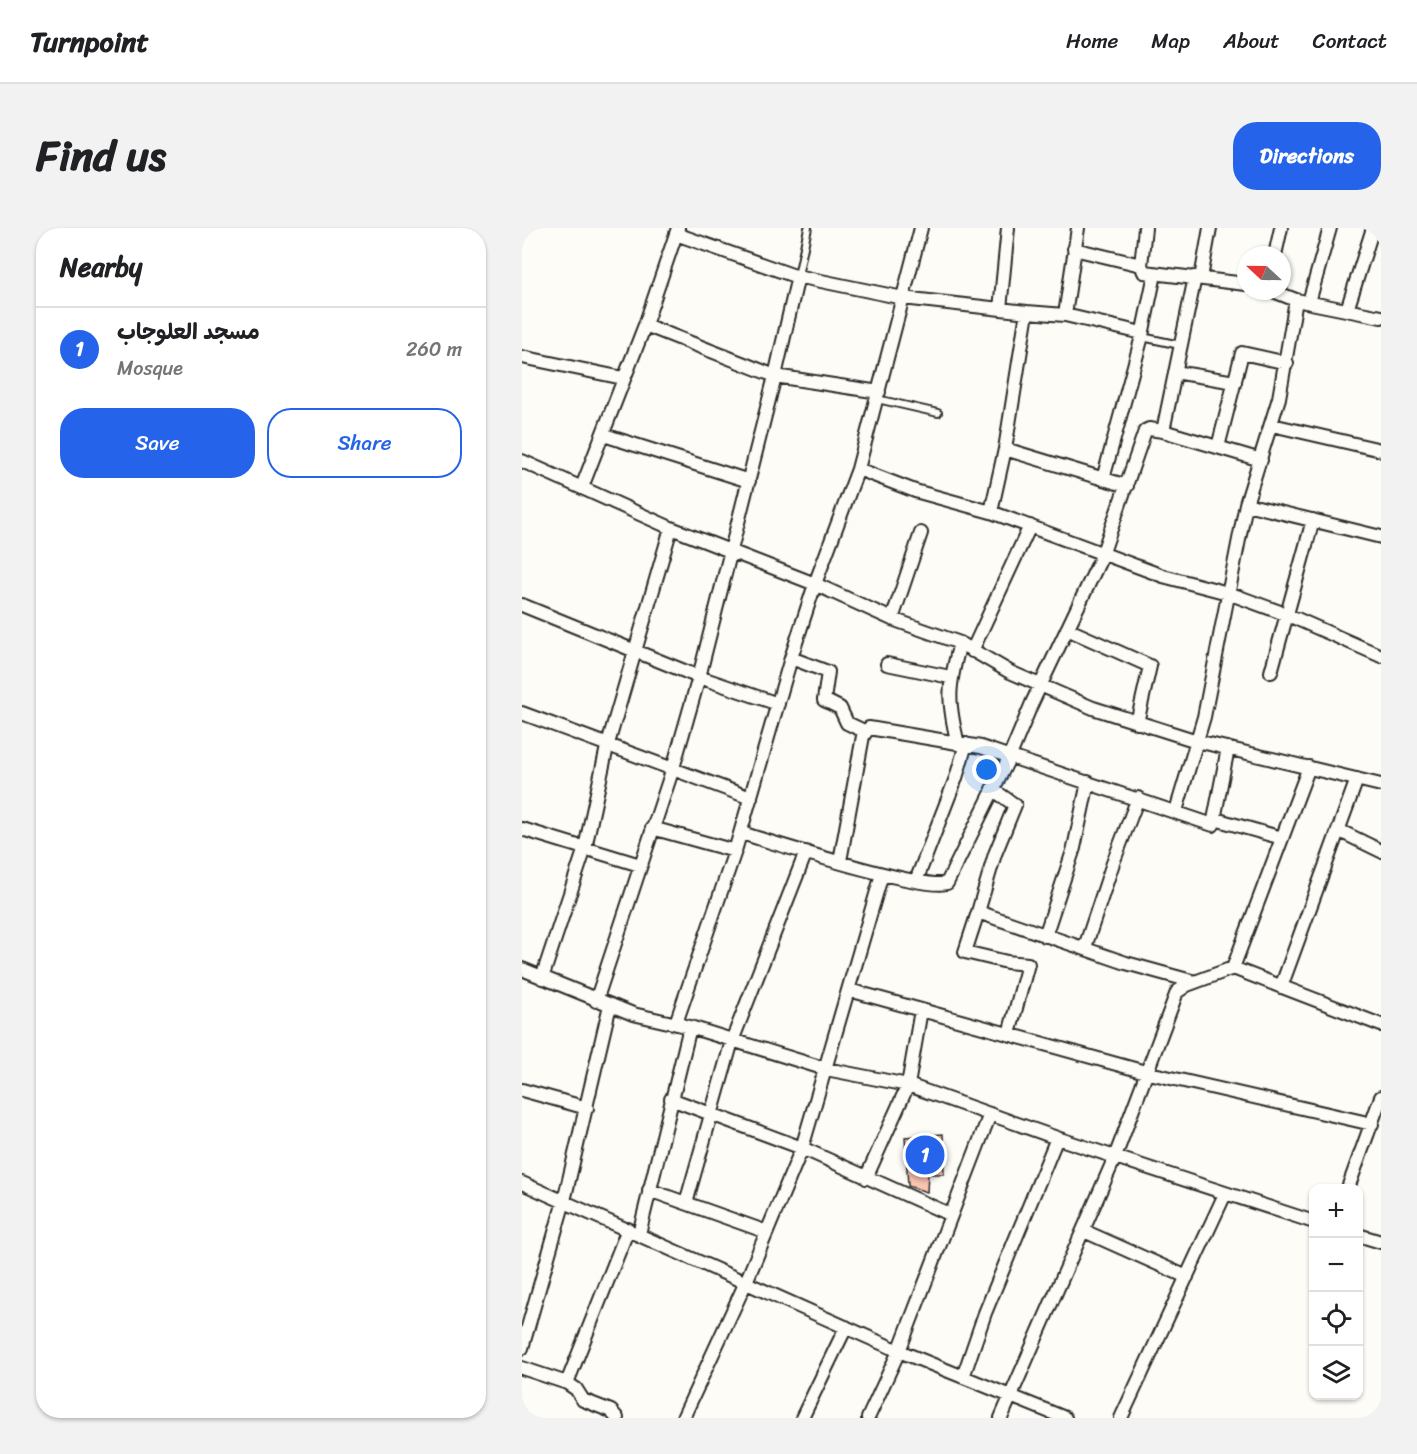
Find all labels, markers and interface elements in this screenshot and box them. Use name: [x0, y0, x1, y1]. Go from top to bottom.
text: Turnpoint: [30, 17, 149, 66]
text: Home: [1066, 22, 1118, 60]
text: Map: [1151, 22, 1190, 60]
text: About: [1223, 22, 1280, 60]
text: Contact: [1313, 22, 1387, 60]
text: Find us: [36, 119, 166, 193]
button: Directions: [1233, 122, 1381, 190]
text: Nearby: [60, 244, 142, 290]
north arrow: [1237, 246, 1291, 300]
text: مسجد العلوجاب: [117, 312, 260, 351]
text: 1: [75, 332, 84, 367]
text: 260 m: [406, 332, 462, 367]
text: Mosque: [117, 351, 183, 386]
button: Save: [60, 408, 255, 478]
button: Share: [267, 408, 462, 478]
your location: [972, 755, 1001, 784]
pin: 1: [906, 1132, 944, 1178]
map controls: [1309, 1184, 1363, 1400]
button: +: [1309, 1184, 1363, 1238]
button: −: [1309, 1238, 1363, 1292]
button: locate: [1309, 1292, 1363, 1346]
button: layers: [1309, 1346, 1363, 1400]

